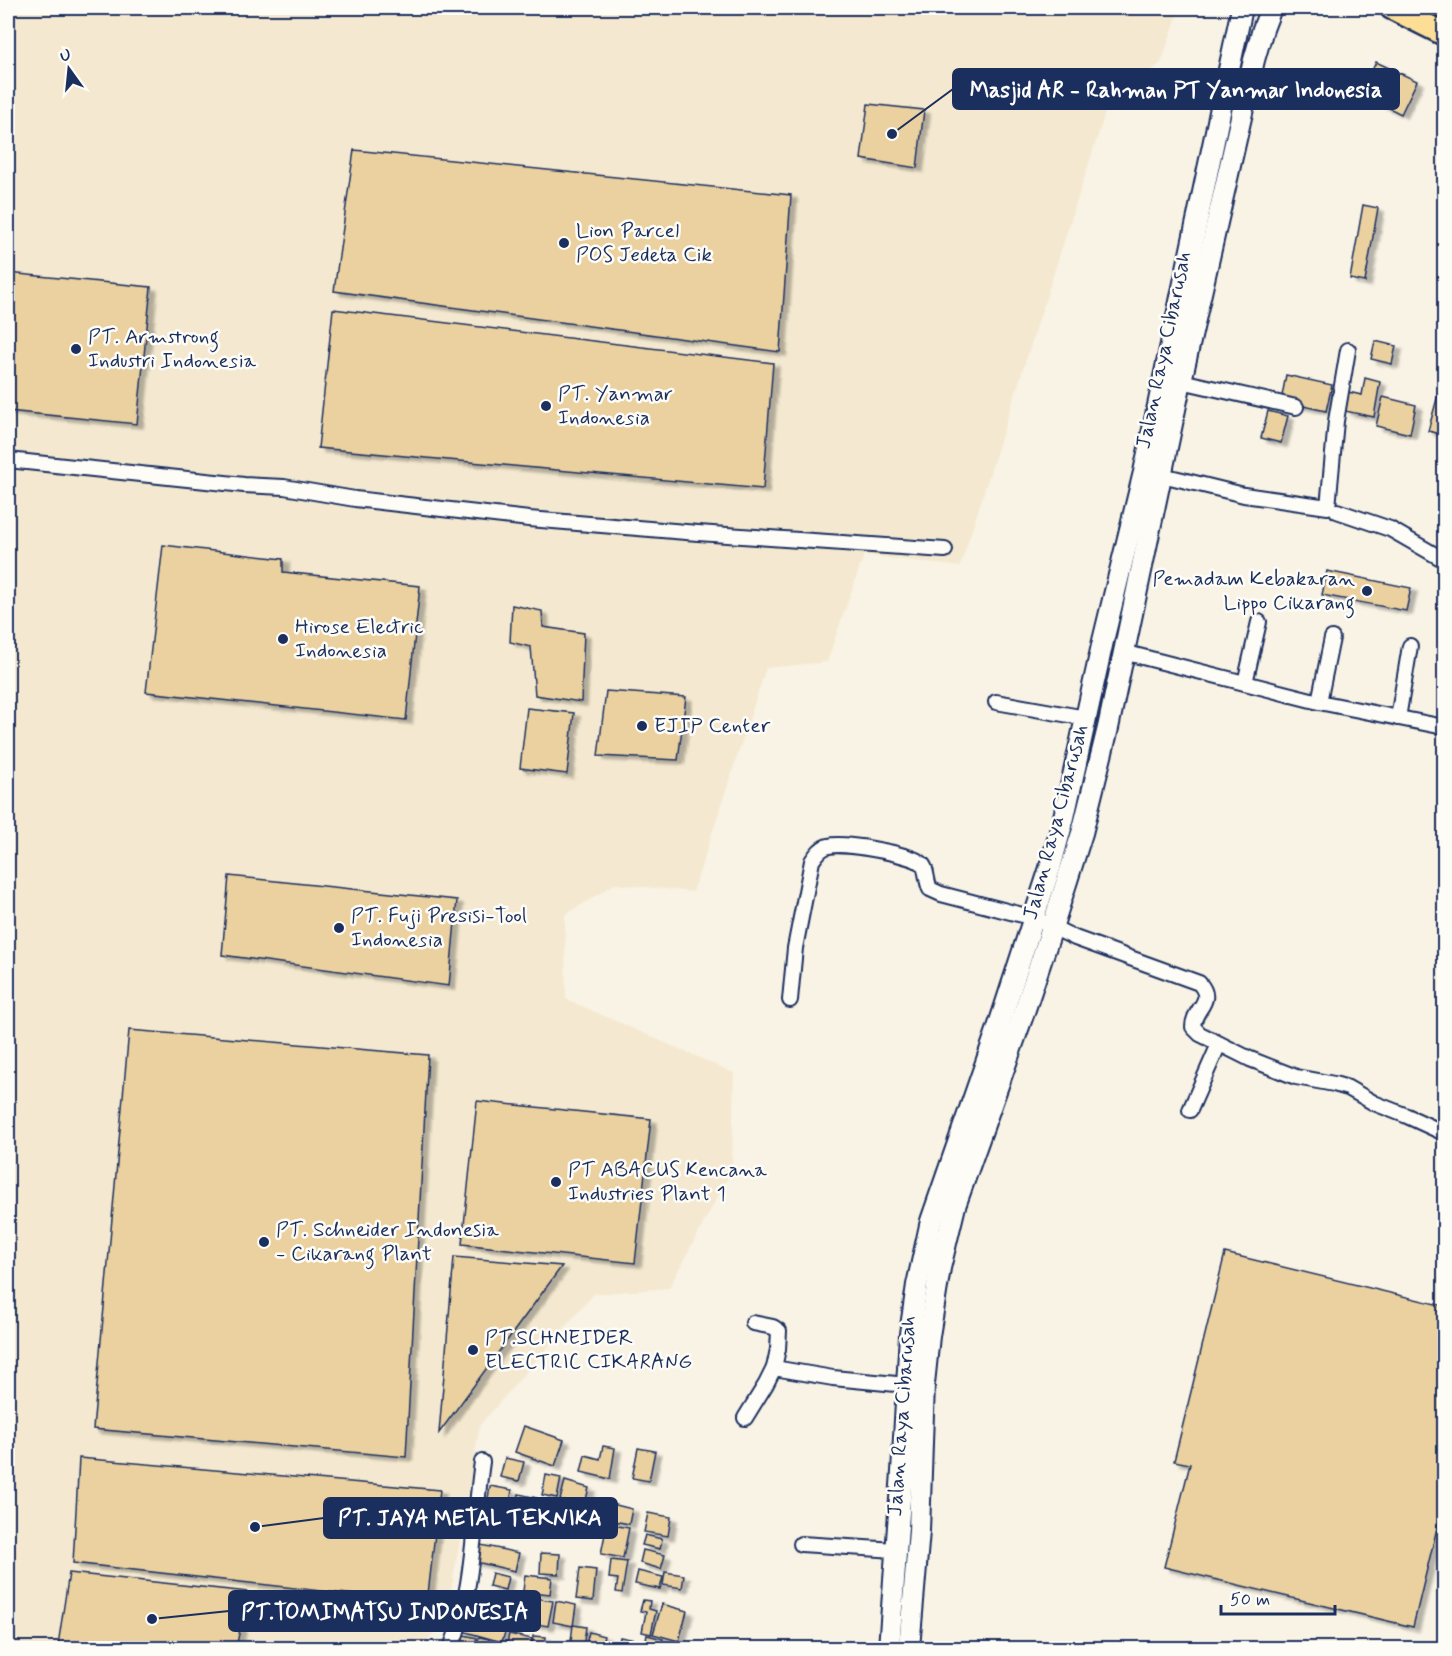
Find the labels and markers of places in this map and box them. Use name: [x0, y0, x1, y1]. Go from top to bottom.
callout: Masjid AR - Rahman PT Yanmar Indonesia: [953, 69, 1399, 109]
place label: Lion Parcel POS Jedeta Cik: [576, 217, 712, 269]
marker: Lion Parcel POS Jedeta Cik: [557, 236, 571, 250]
place label: PT. Armstrong Industri Indonesia: [88, 323, 257, 375]
marker: PT. Armstrong Industri Indonesia: [69, 342, 83, 356]
place label: PT. Yanmar Indonesia: [558, 380, 673, 432]
marker: PT. Yanmar Indonesia: [539, 399, 553, 413]
place label: Pemadam Kebakaran Lippo Cikarang: [1152, 565, 1356, 619]
marker: Pemadam Kebakaran Lippo Cikarang: [1360, 584, 1374, 598]
place label: Hirose Electric Indonesia: [295, 613, 424, 665]
marker: Hirose Electric Indonesia: [276, 632, 290, 646]
place label: EJIP Center: [654, 712, 770, 740]
marker: EJIP Center: [635, 719, 649, 733]
place label: PT. Fuji Presisi-Tool Indonesia: [351, 902, 527, 954]
marker: PT. Fuji Presisi-Tool Indonesia: [332, 921, 346, 935]
place label: PT ABACUS Kencana Industries Plant 1: [568, 1156, 767, 1208]
marker: PT ABACUS Kencana Industries Plant 1: [549, 1175, 563, 1189]
place label: PT. Schneider Indonesia - Cikarang Plant: [276, 1216, 499, 1270]
marker: PT. Schneider Indonesia - Cikarang Plant: [257, 1235, 271, 1249]
place label: PT.SCHNEIDER ELECTRIC CIKARANG: [485, 1324, 692, 1376]
marker: PT.SCHNEIDER ELECTRIC CIKARANG: [466, 1343, 480, 1357]
callout: PT. JAYA METAL TEKNIKA: [324, 1498, 617, 1538]
callout: PT.TOMIMATSU INDONESIA: [229, 1591, 540, 1631]

